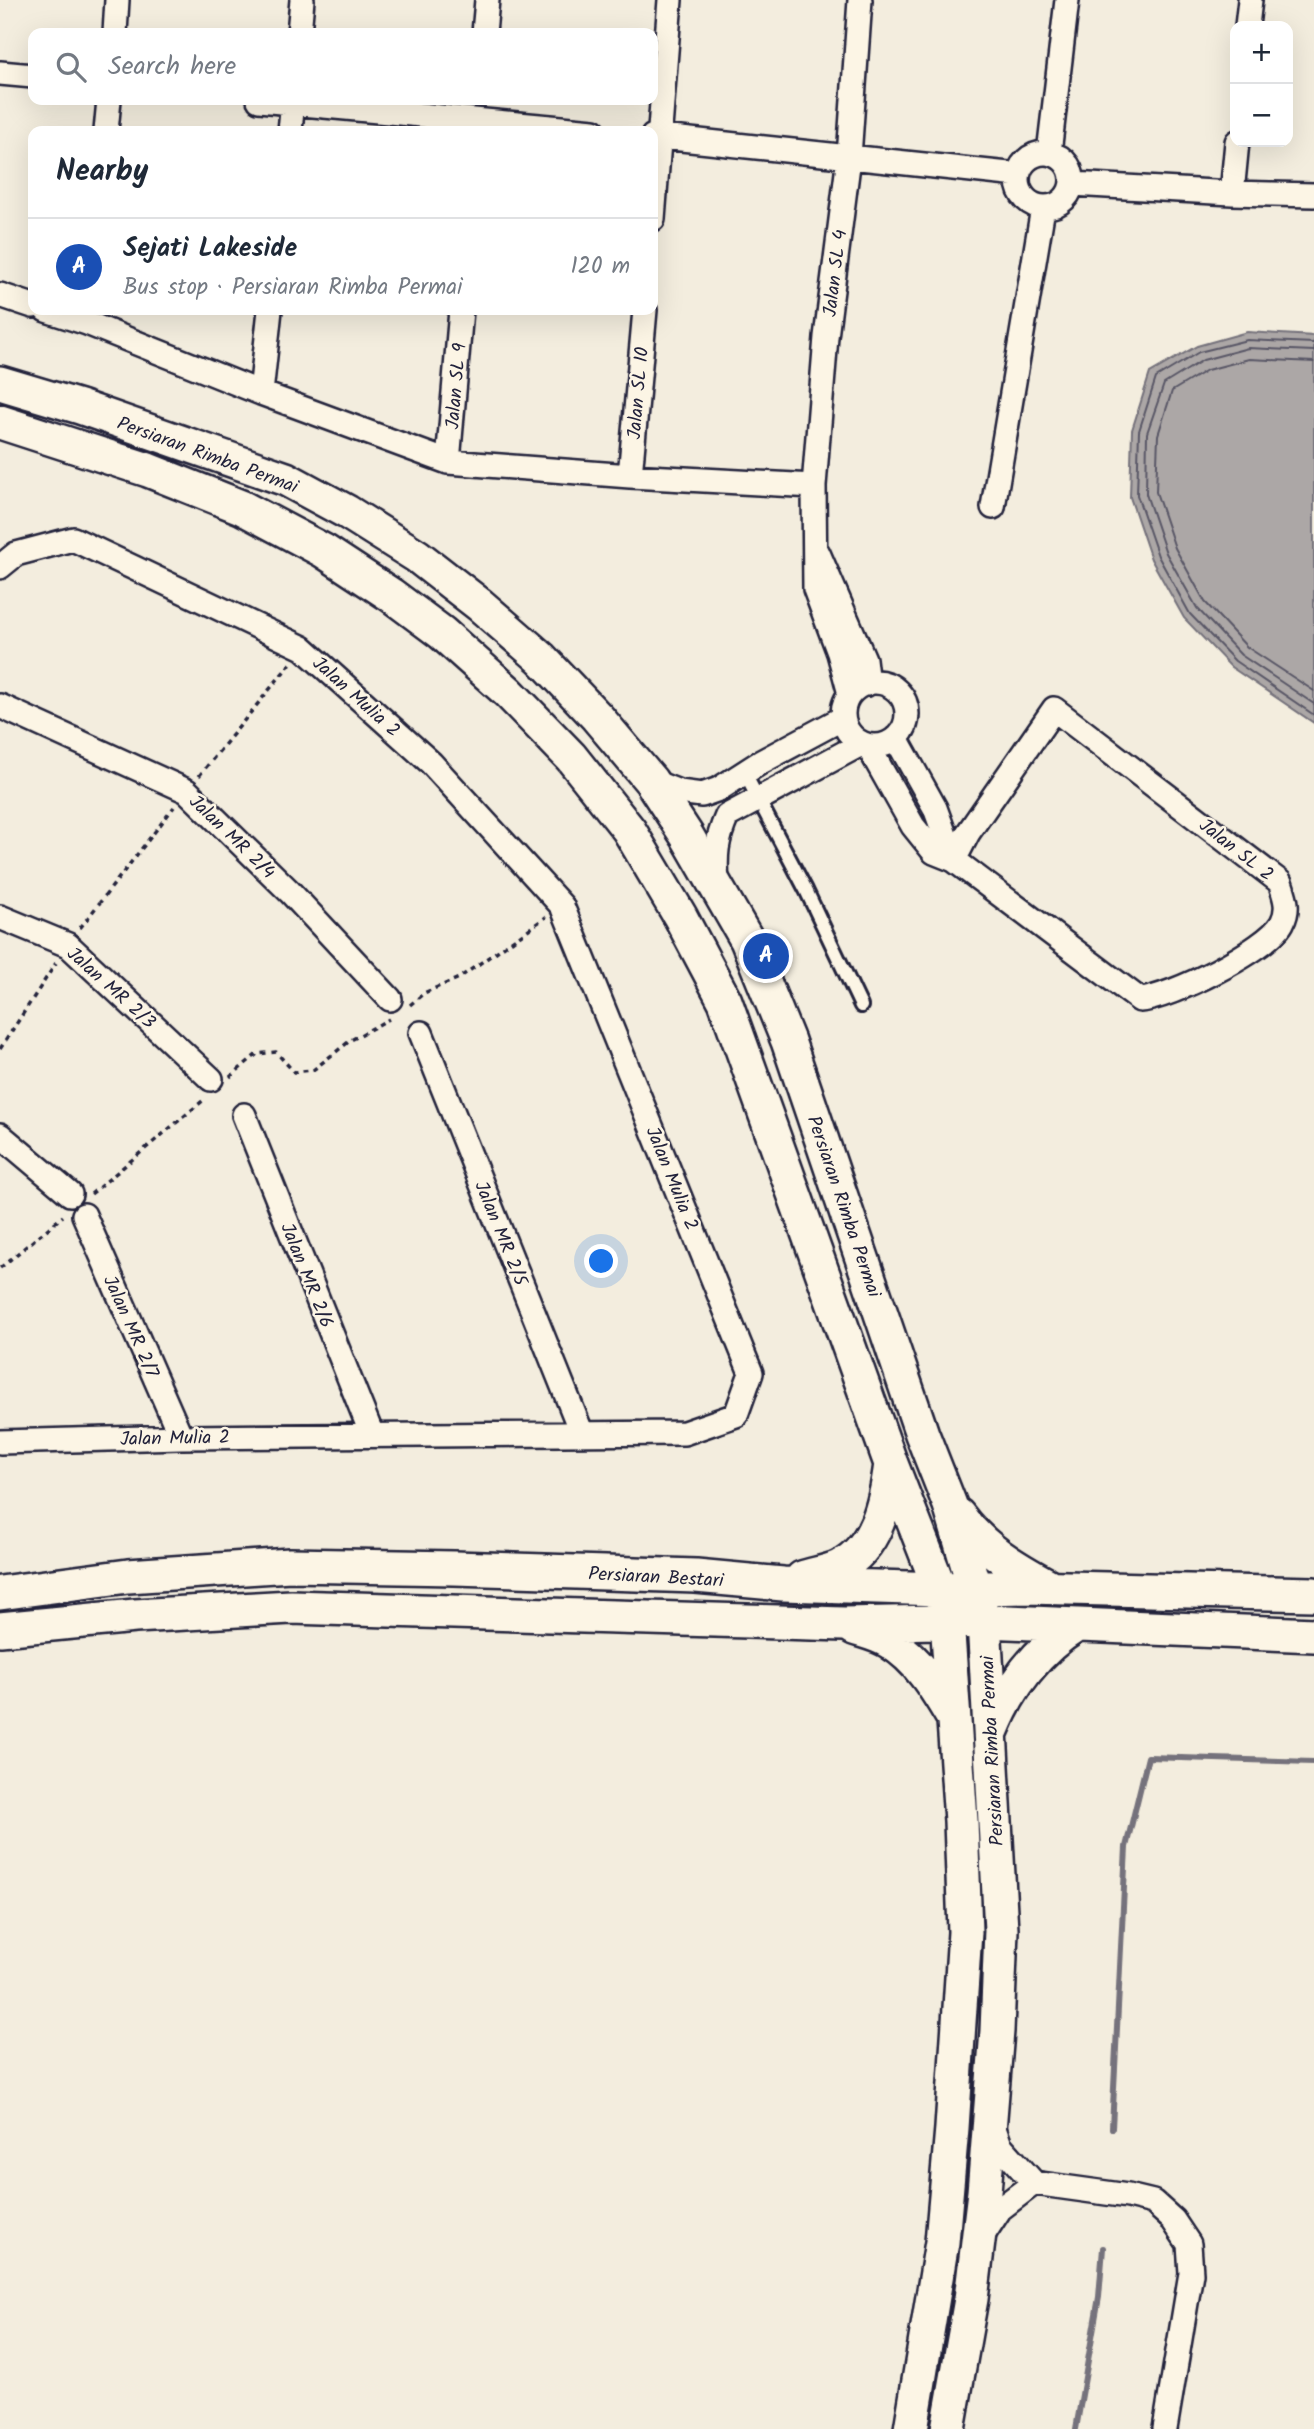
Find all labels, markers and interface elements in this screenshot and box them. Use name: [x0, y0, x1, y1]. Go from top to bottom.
map controls: [1230, 21, 1293, 147]
button: +: [1230, 21, 1293, 84]
search box: [28, 28, 658, 105]
text: Search here: [108, 46, 236, 88]
icon: search: [52, 48, 90, 86]
button: −: [1230, 84, 1293, 147]
text: Nearby: [56, 148, 148, 196]
text: Sejati Lakeside: [123, 228, 297, 270]
street label: Jalan SL 4: [816, 228, 856, 319]
text: A: [72, 249, 86, 285]
text: 120 m: [570, 249, 630, 285]
text: Bus stop · Persiaran Rimba Permai: [123, 270, 462, 306]
street label: Jalan SL 9: [438, 342, 476, 431]
street label: Jalan SL 10: [620, 346, 658, 441]
street label: Persiaran Rimba Permai: [113, 409, 303, 503]
street label: Jalan Mulia 2: [305, 650, 407, 745]
street label: Jalan MR 2/4: [181, 788, 282, 887]
street label: Jalan SL 2: [1192, 812, 1280, 890]
pin: A: [743, 930, 789, 982]
street label: Jalan MR 2/3: [59, 940, 162, 1037]
street label: Persiaran Rimba Permai: [798, 1112, 889, 1303]
street label: Jalan Mulia 2: [637, 1122, 706, 1235]
street label: Jalan MR 2/5: [465, 1177, 535, 1292]
street label: Jalan MR 2/6: [271, 1219, 341, 1333]
your location: [584, 1244, 618, 1278]
street label: Jalan MR 2/7: [94, 1271, 167, 1384]
street label: Jalan Mulia 2: [120, 1423, 230, 1455]
street label: Persiaran Bestari: [587, 1559, 726, 1597]
street label: Persiaran Rimba Permai: [973, 1653, 1013, 1847]

